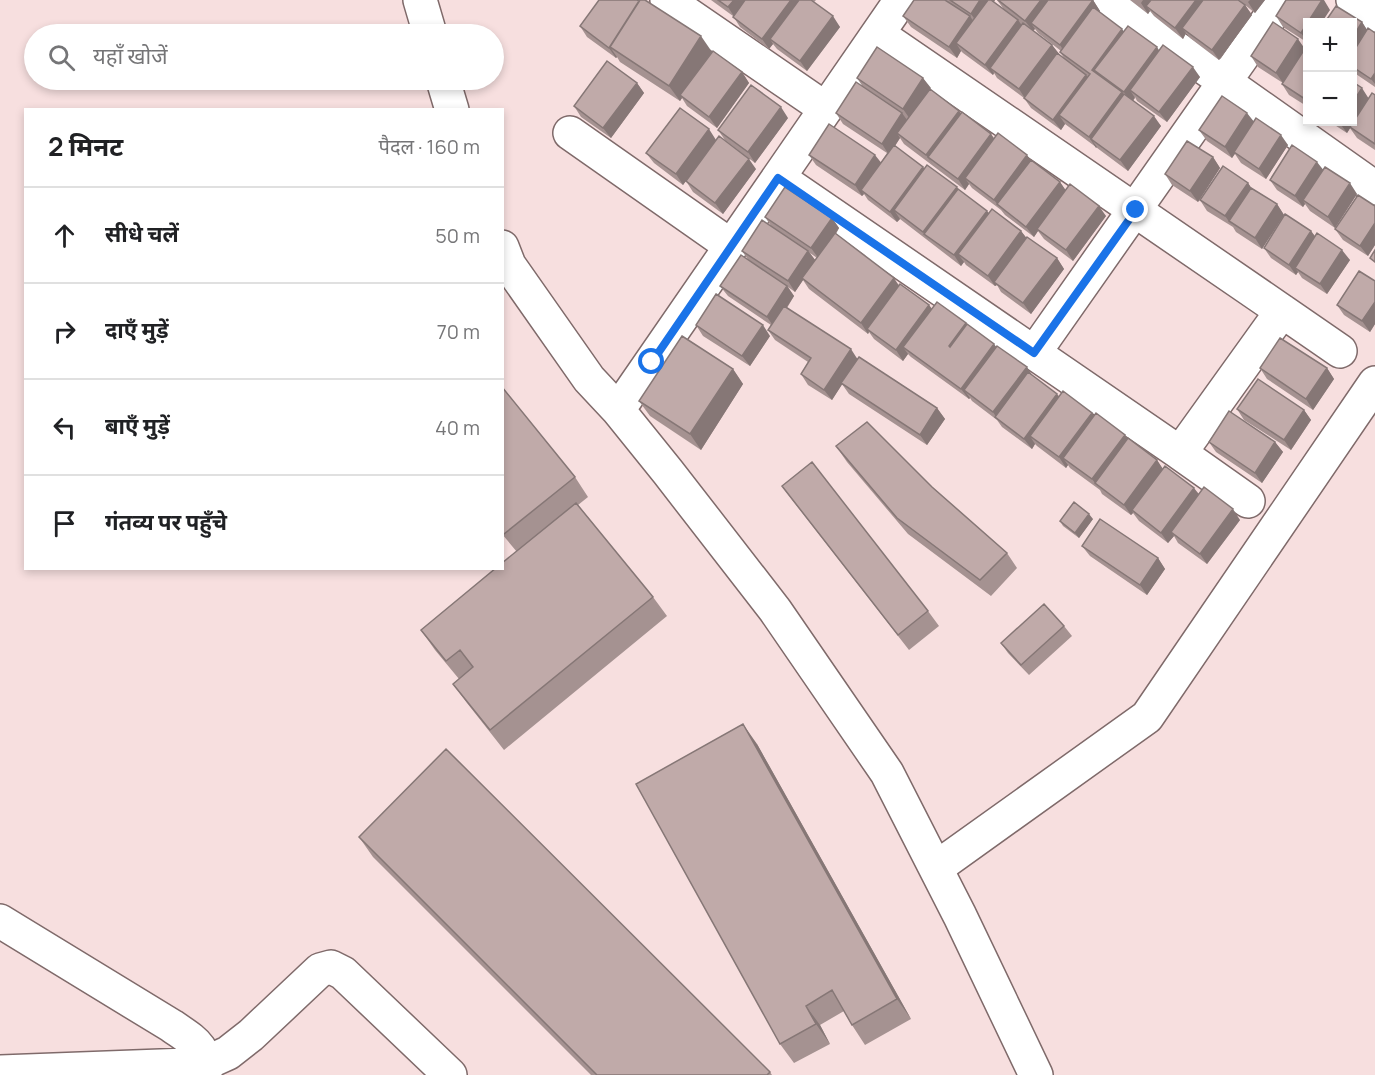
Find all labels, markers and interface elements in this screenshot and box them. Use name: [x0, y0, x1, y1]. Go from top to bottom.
map controls: [1303, 18, 1357, 126]
button: +: [1303, 18, 1357, 72]
search box: [24, 24, 504, 90]
icon: search: [45, 41, 78, 74]
text: यहाँ खोजें: [93, 41, 168, 71]
button: −: [1303, 72, 1357, 126]
text: 2 मिनट: [48, 128, 123, 164]
text: पैदल · 160 m: [379, 133, 480, 160]
route end: [1122, 196, 1148, 222]
icon: ahead: [48, 219, 81, 252]
text: सीधे चलें: [105, 219, 179, 249]
text: 50 m: [435, 222, 480, 249]
icon: right: [48, 315, 81, 348]
text: दाएँ मुड़ें: [105, 315, 168, 345]
text: 70 m: [437, 318, 480, 345]
route start: [638, 348, 664, 374]
icon: left: [48, 411, 81, 444]
text: बाएँ मुड़ें: [105, 411, 170, 441]
text: 40 m: [435, 414, 480, 441]
icon: arrive: [48, 507, 81, 540]
text: गंतव्य पर पहुँचे: [105, 507, 227, 537]

